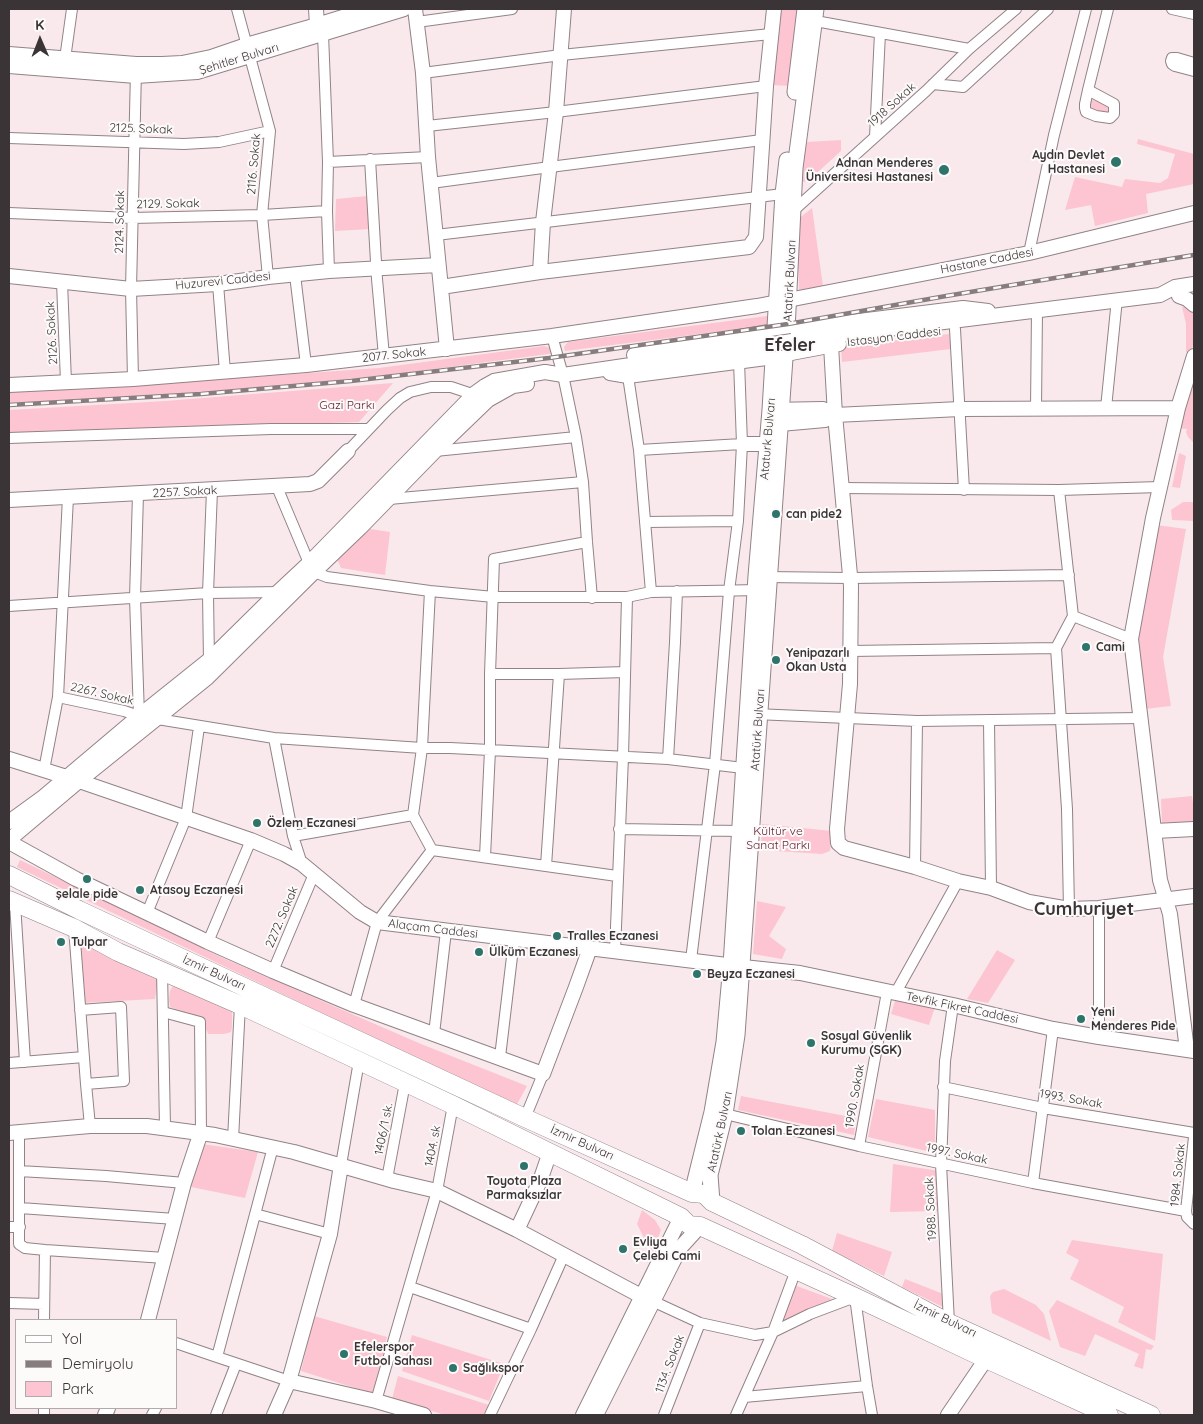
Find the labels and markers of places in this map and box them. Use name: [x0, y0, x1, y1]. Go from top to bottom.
place label: Aydın Devlet Hastanesi: [1032, 148, 1105, 176]
marker: Aydın Devlet Hastanesi: [1109, 155, 1123, 169]
place label: Adnan Menderes Üniversitesi Hastanesi: [806, 156, 933, 184]
marker: Adnan Menderes Üniversitesi Hastanesi: [937, 163, 951, 177]
place label: can pide2: [786, 507, 842, 521]
marker: can pide2: [770, 508, 782, 520]
place label: Cami: [1096, 640, 1125, 654]
marker: Cami: [1080, 641, 1092, 653]
place label: Yenipazarlı Okan Usta: [786, 646, 849, 674]
marker: Yenipazarlı Okan Usta: [770, 654, 782, 666]
place label: Özlem Eczanesi: [267, 816, 356, 830]
marker: Özlem Eczanesi: [251, 817, 263, 829]
marker: şelale pide: [81, 873, 93, 885]
place label: Atasoy Eczanesi: [150, 883, 243, 897]
marker: Atasoy Eczanesi: [134, 884, 146, 896]
place label: şelale pide: [56, 887, 118, 901]
place label: Tralles Eczanesi: [567, 929, 658, 943]
marker: Tralles Eczanesi: [551, 930, 563, 942]
place label: Tulpar: [71, 935, 108, 949]
marker: Tulpar: [55, 936, 67, 948]
place label: Ülküm Eczanesi: [489, 945, 578, 959]
marker: Ülküm Eczanesi: [473, 946, 485, 958]
place label: Beyza Eczanesi: [707, 967, 795, 981]
marker: Beyza Eczanesi: [691, 968, 703, 980]
place label: Yeni Menderes Pide: [1091, 1005, 1176, 1033]
marker: Yeni Menderes Pide: [1075, 1013, 1087, 1025]
place label: Sosyal Güvenlik Kurumu (SGK): [821, 1029, 912, 1057]
marker: Sosyal Güvenlik Kurumu (SGK): [805, 1037, 817, 1049]
place label: Tolan Eczanesi: [751, 1124, 835, 1138]
marker: Tolan Eczanesi: [735, 1125, 747, 1137]
marker: Toyota Plaza Parmaksızlar: [518, 1160, 530, 1172]
place label: Toyota Plaza Parmaksızlar: [486, 1174, 562, 1202]
place label: Evliya Çelebi Cami: [633, 1235, 700, 1263]
marker: Evliya Çelebi Cami: [617, 1243, 629, 1255]
place label: Efelerspor Futbol Sahası: [354, 1340, 432, 1368]
marker: Efelerspor Futbol Sahası: [338, 1348, 350, 1360]
place label: Sağlıkspor: [463, 1361, 524, 1375]
marker: Sağlıkspor: [447, 1362, 459, 1374]

